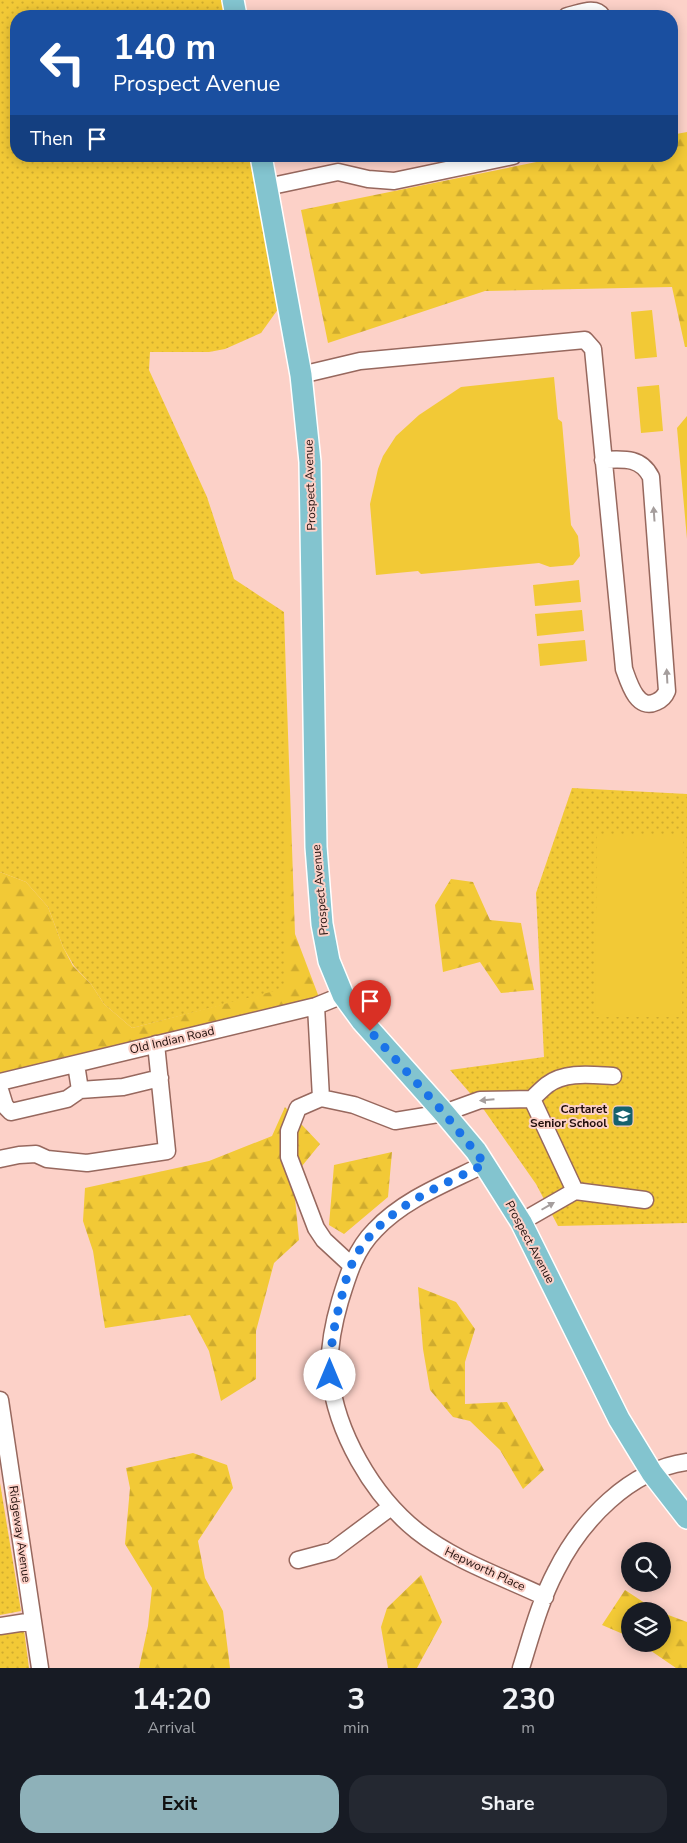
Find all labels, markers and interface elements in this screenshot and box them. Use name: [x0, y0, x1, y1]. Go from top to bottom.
text: 140 m: [113, 24, 216, 71]
icon: left: [30, 30, 95, 95]
text: Prospect Avenue: [113, 69, 280, 99]
icon: arrive: [83, 125, 111, 153]
text: Then: [30, 126, 73, 152]
street label: Prospect Avenue: [300, 439, 320, 531]
one-way arrow: [650, 506, 658, 522]
one-way arrow: [662, 668, 670, 684]
street label: Prospect Avenue: [308, 844, 332, 936]
pin: [349, 980, 391, 1031]
icon: arrive: [356, 987, 384, 1015]
street label: Old Indian Road: [128, 1022, 216, 1058]
one-way arrow: [479, 1096, 495, 1104]
place label: Cartaret Senior School: [530, 1101, 607, 1131]
school or university icon: Cartaret Senior School: [611, 1104, 635, 1128]
street label: Prospect Avenue: [502, 1198, 558, 1286]
one-way arrow: [540, 1202, 555, 1210]
position arrow: [303, 1348, 355, 1400]
street label: Ridgeway Avenue: [5, 1485, 35, 1583]
map controls: [621, 1542, 671, 1652]
button: search: [621, 1542, 671, 1592]
street label: Hepworth Place: [442, 1543, 528, 1595]
button: layers: [621, 1602, 671, 1652]
text: 14:20: [132, 1679, 211, 1720]
text: 3: [347, 1679, 365, 1720]
text: 230: [501, 1679, 555, 1720]
text: Arrival: [147, 1717, 196, 1739]
text: min: [343, 1717, 369, 1739]
text: m: [521, 1717, 535, 1739]
button: Exit: [20, 1775, 339, 1833]
button: Share: [349, 1775, 667, 1833]

